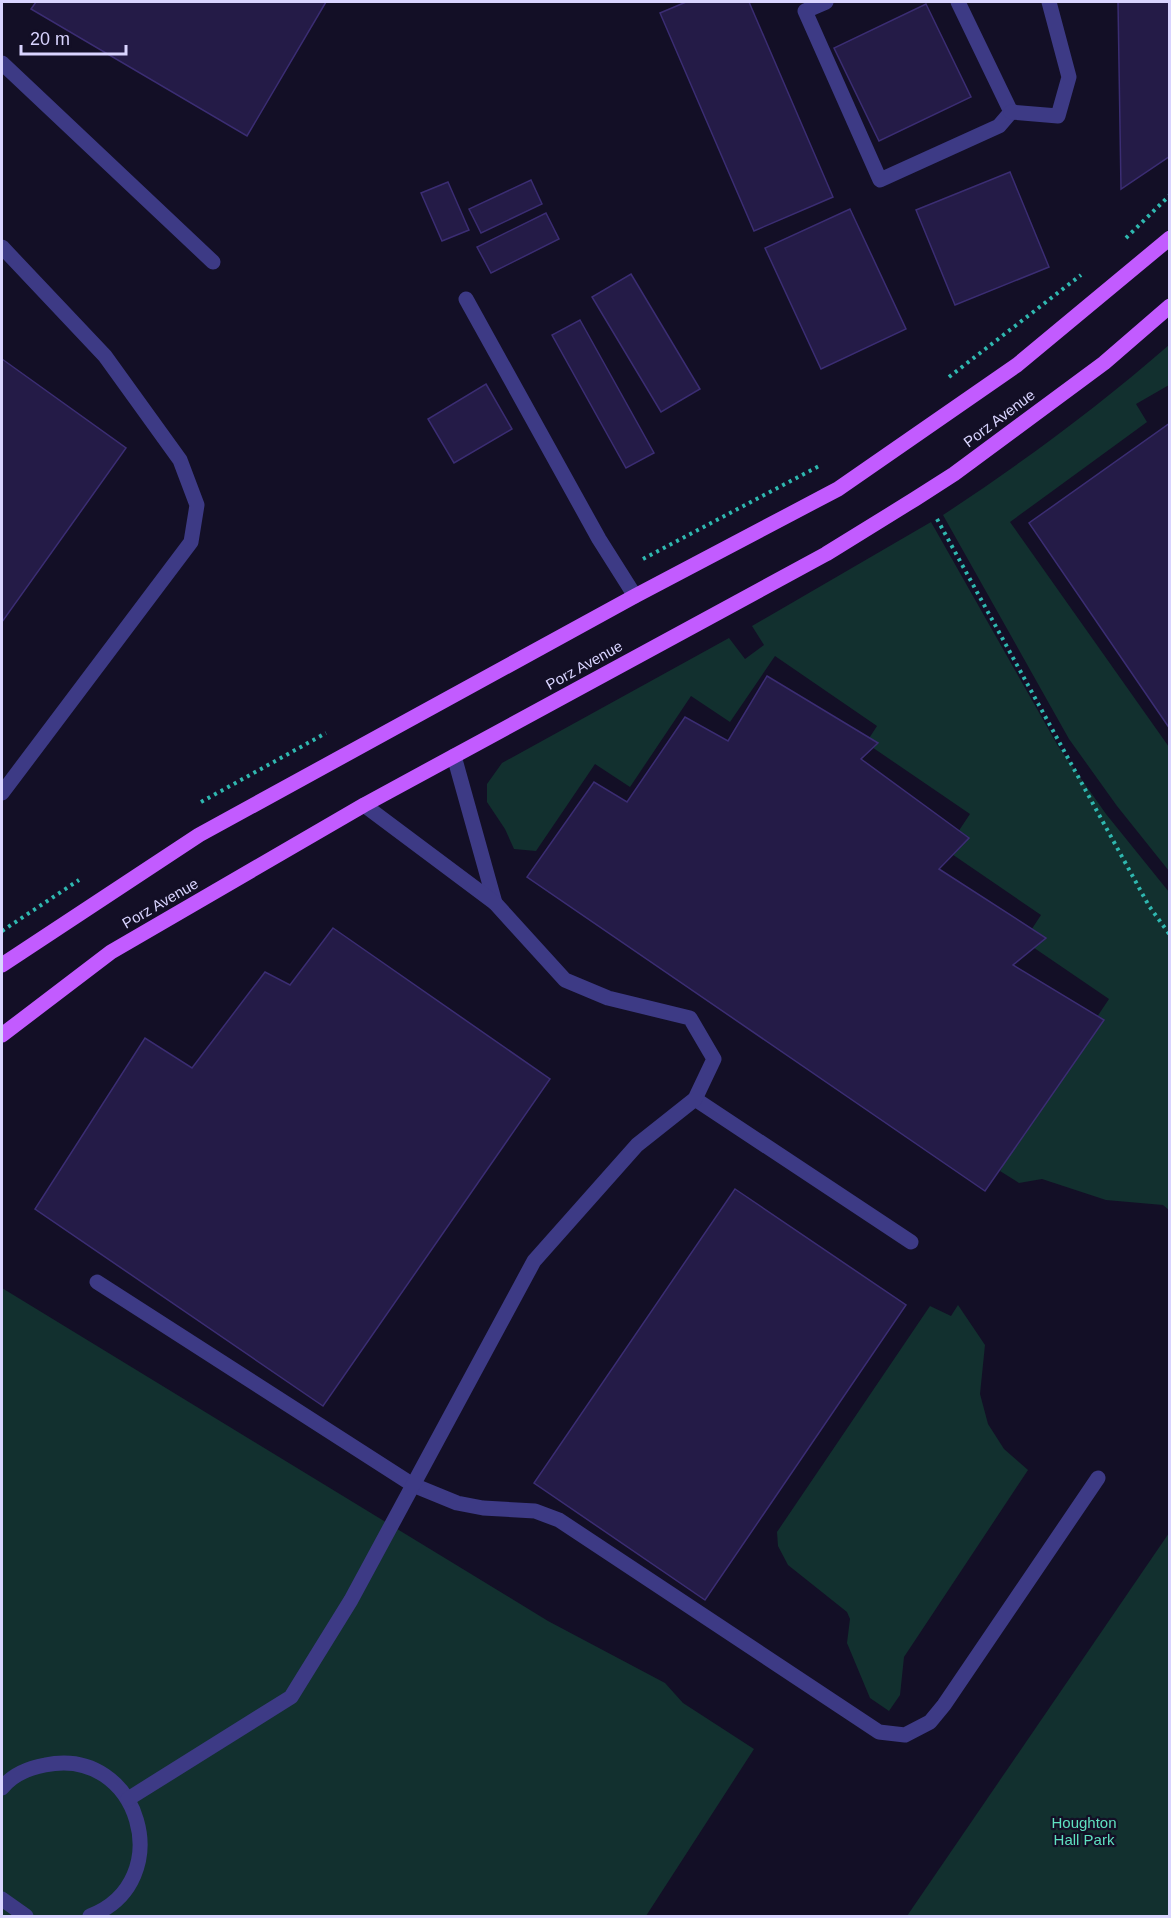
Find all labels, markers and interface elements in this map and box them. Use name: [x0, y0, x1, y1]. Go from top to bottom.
scale bar: [21, 18, 126, 56]
text: 20 m: [30, 29, 70, 49]
street label: Porz Avenue: [960, 386, 1038, 450]
street label: Porz Avenue: [543, 637, 625, 693]
street label: Porz Avenue: [119, 874, 201, 932]
park label: Houghton Hall Park: [1051, 1814, 1117, 1848]

